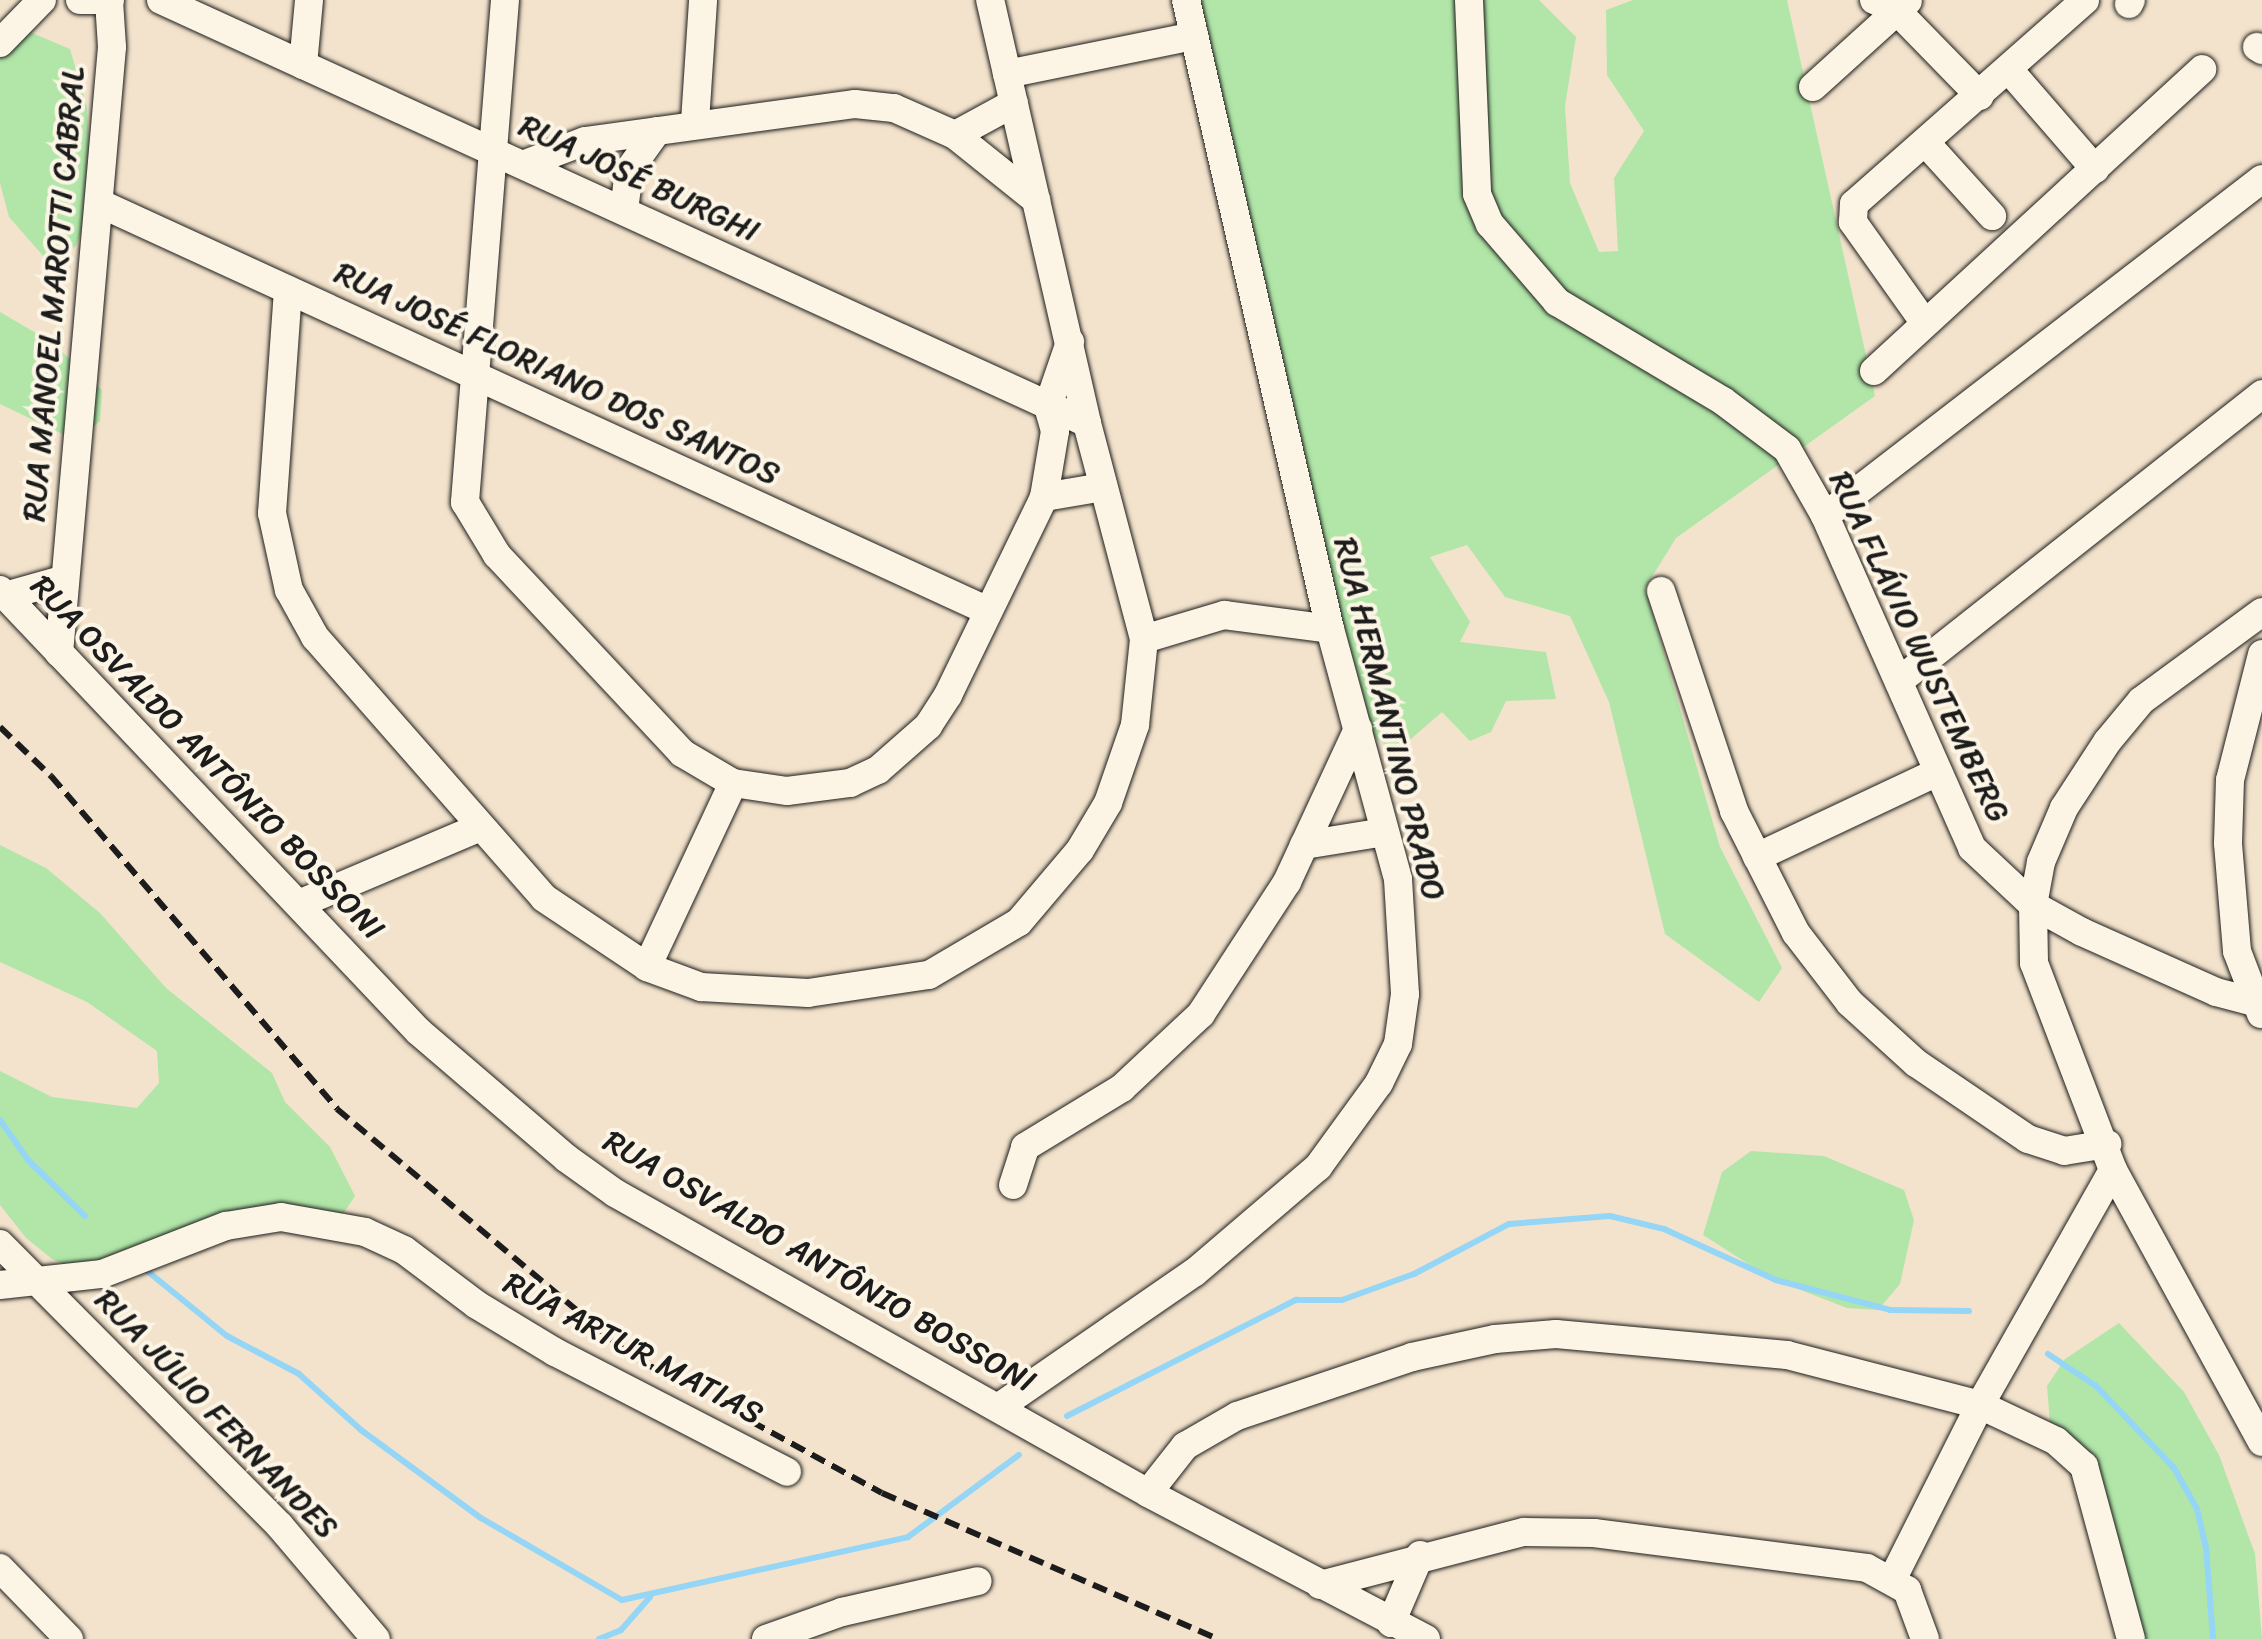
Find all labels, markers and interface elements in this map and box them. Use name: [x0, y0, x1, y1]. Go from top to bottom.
street label: RUA MANOEL MAROTTI CABRAL: [15, 66, 93, 522]
street label: RUA JOSÉ BURGHI: [512, 106, 766, 252]
street label: RUA JOSÉ FLORIANO DOS SANTOS: [326, 253, 788, 495]
street label: RUA FLÁVIO WUSTEMBERG: [1820, 464, 2018, 830]
street label: RUA HERMANTINO PRADO: [1325, 532, 1453, 906]
street label: RUA OSVALDO ANTÔNIO BOSSONI: [25, 570, 389, 946]
street label: RUA OSVALDO ANTÔNIO BOSSONI: [599, 1124, 1039, 1400]
street label: RUA ARTUR MATIAS: [498, 1265, 768, 1433]
street label: RUA JÚLIO FERNANDES: [86, 1280, 346, 1548]

